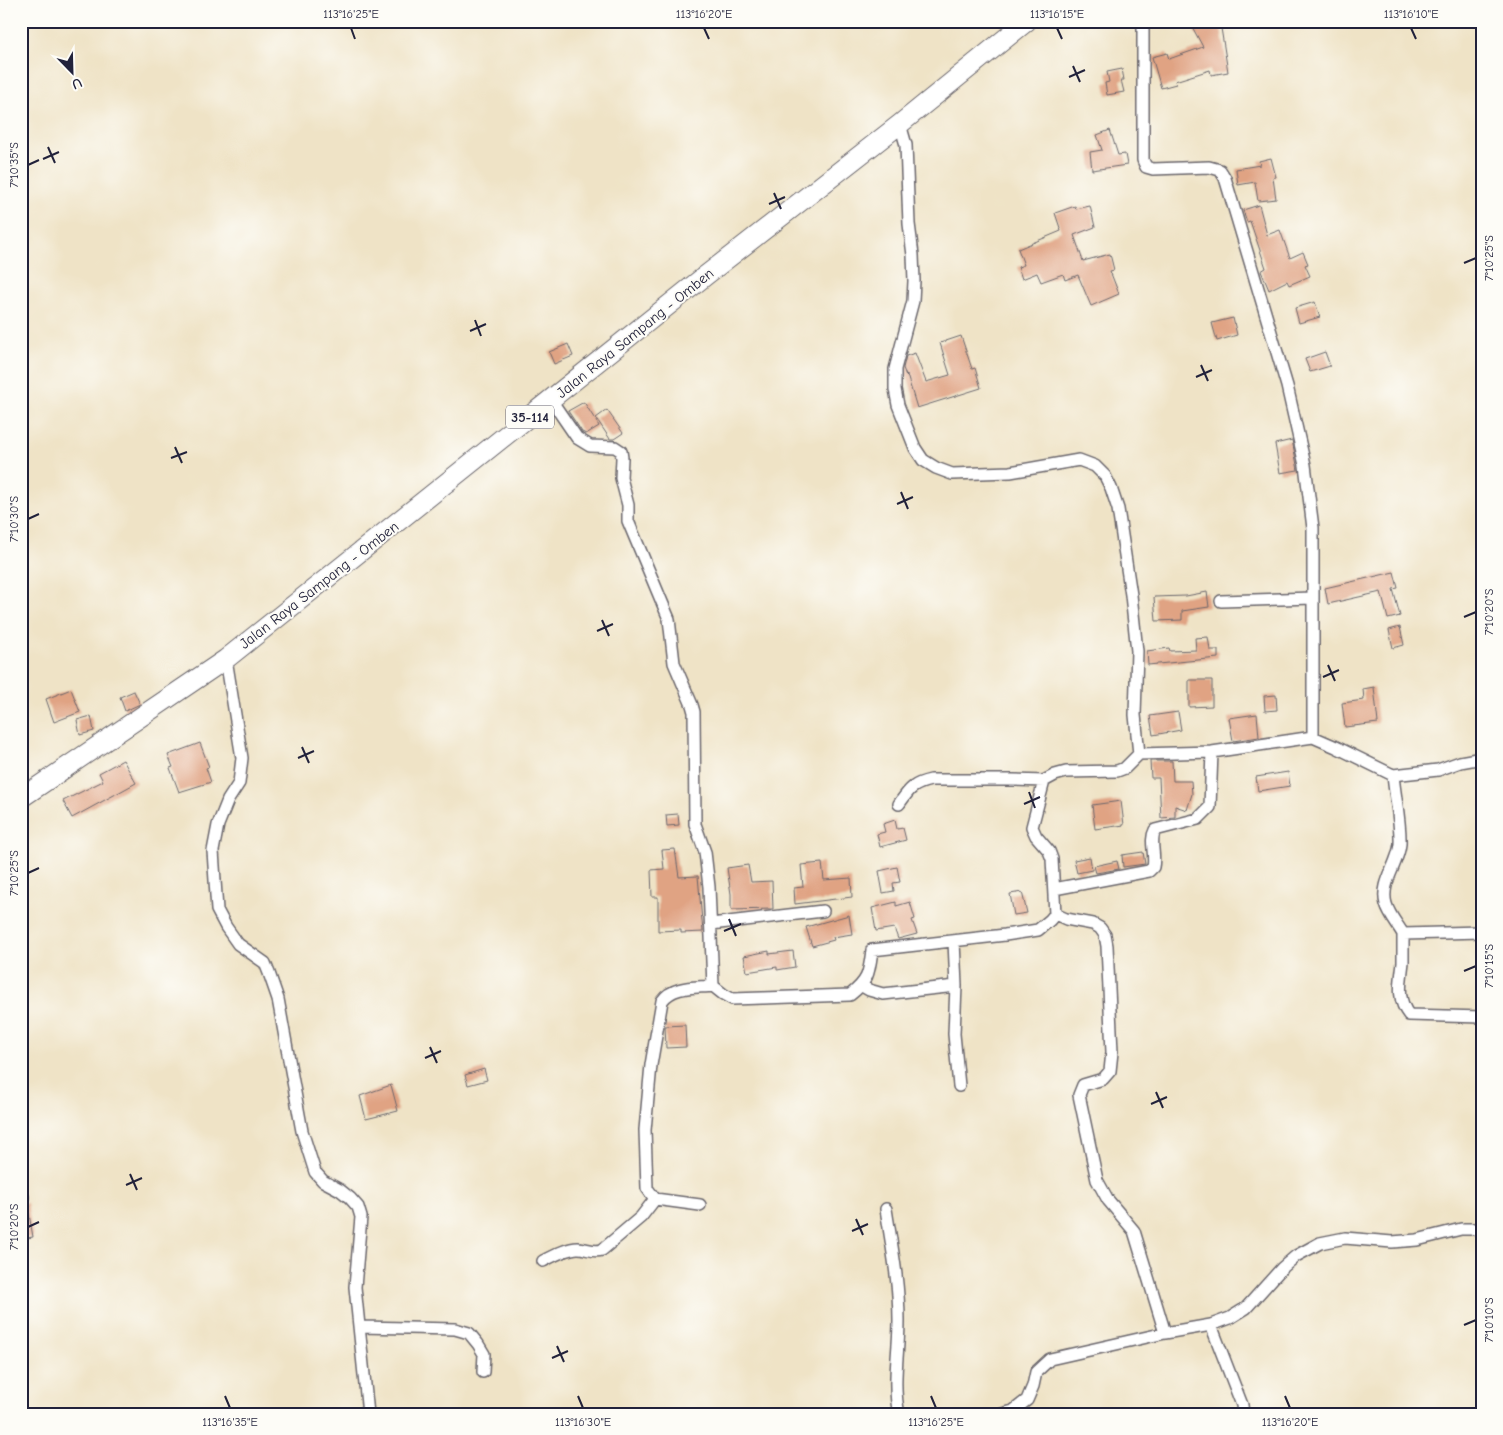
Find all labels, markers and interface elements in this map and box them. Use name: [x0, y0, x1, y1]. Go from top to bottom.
text: 113°16'25"E: [323, 7, 379, 21]
text: 113°16'20"E: [676, 7, 732, 21]
text: 113°16'15"E: [1030, 7, 1084, 21]
text: 113°16'10"E: [1384, 7, 1438, 21]
north arrow: [48, 48, 98, 98]
text: U: [69, 74, 85, 93]
text: 7°10'35"S: [7, 142, 21, 188]
text: 7°10'25"S: [1482, 235, 1496, 281]
street label: Jalan Raya Sampang - Omben: [553, 264, 717, 402]
road number: 35-114: [506, 406, 554, 428]
text: 7°10'30"S: [7, 495, 21, 542]
street label: Jalan Raya Sampang - Omben: [236, 517, 402, 653]
text: 7°10'20"S: [1482, 588, 1496, 635]
text: 7°10'25"S: [7, 850, 21, 896]
text: 7°10'15"S: [1482, 944, 1496, 988]
text: 7°10'20"S: [7, 1203, 21, 1250]
text: 7°10'10"S: [1482, 1297, 1496, 1343]
text: 113°16'35"E: [202, 1415, 258, 1429]
text: 113°16'30"E: [555, 1415, 611, 1429]
text: 113°16'25"E: [908, 1415, 964, 1429]
text: 113°16'20"E: [1262, 1415, 1318, 1429]

